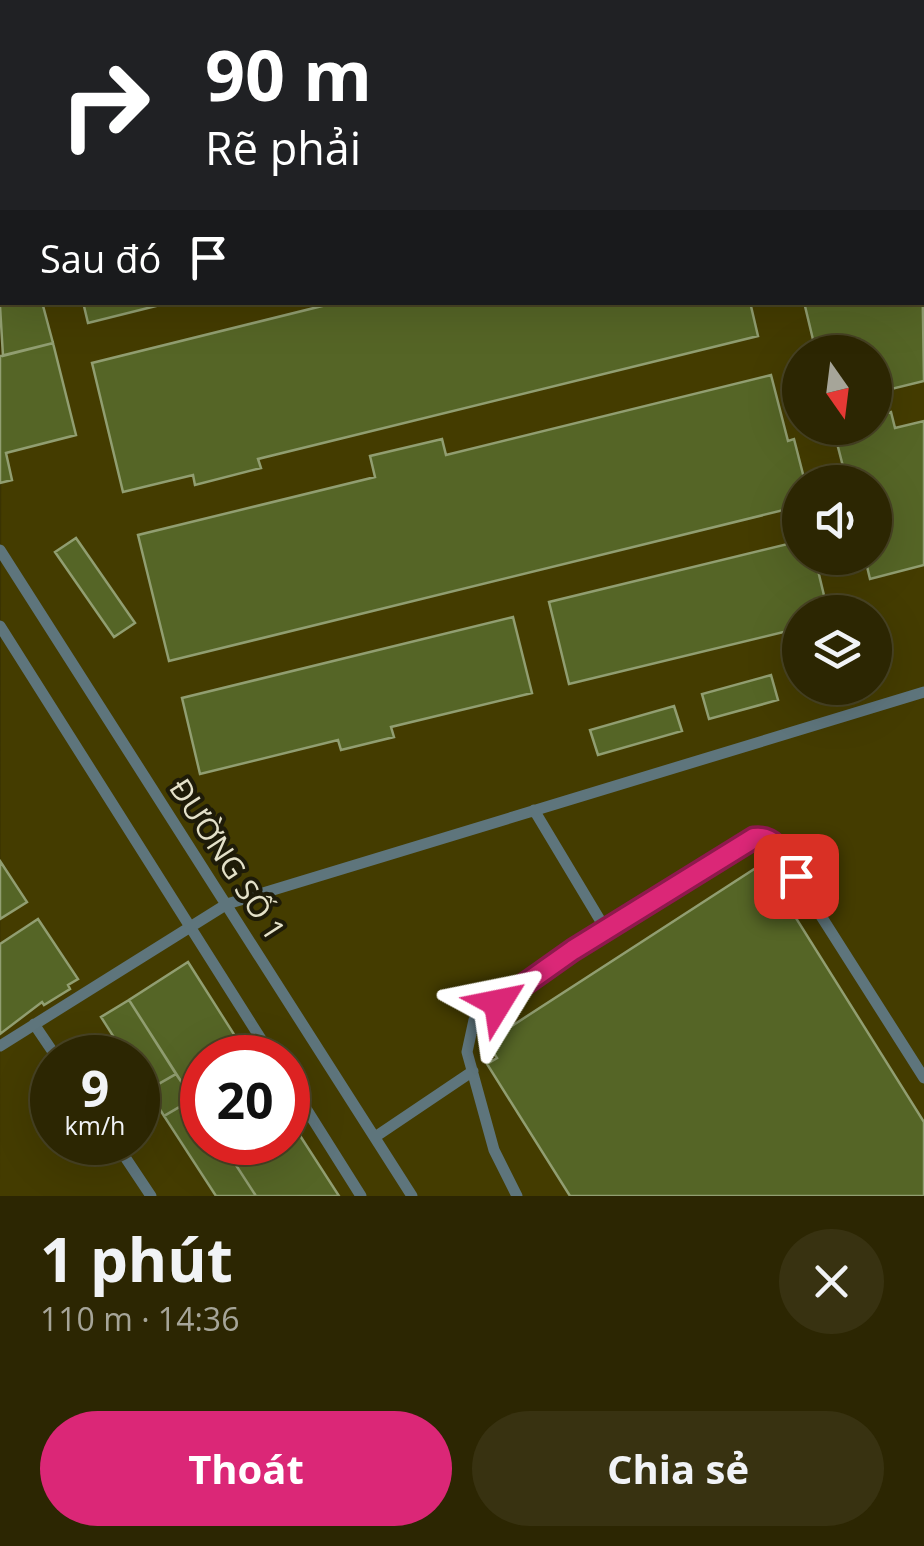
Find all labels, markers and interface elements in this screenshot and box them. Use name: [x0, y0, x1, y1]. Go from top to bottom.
text: 90 m: [205, 26, 372, 122]
icon: right: [40, 40, 170, 170]
text: Rẽ phải: [205, 117, 361, 178]
icon: arrive: [181, 230, 236, 285]
text: Sau đó: [40, 232, 161, 284]
north arrow: [782, 335, 892, 445]
map controls: [782, 335, 892, 705]
button: sound: [782, 465, 892, 575]
button: layers: [782, 595, 892, 705]
street label: ĐƯỜNG SỐ 1: [160, 770, 296, 948]
pin: [754, 834, 839, 919]
icon: arrive: [769, 849, 824, 904]
position arrow: [446, 951, 550, 1055]
speed limit sign: 20: [180, 1035, 310, 1165]
text: 9: [81, 1054, 109, 1122]
text: km/h: [65, 1108, 125, 1142]
text: 1 phút: [40, 1218, 233, 1300]
button: close: [779, 1229, 884, 1334]
text: 110 m · 14:36: [40, 1297, 239, 1340]
button: Thoát: [40, 1411, 452, 1526]
button: Chia sẻ: [472, 1411, 884, 1526]

